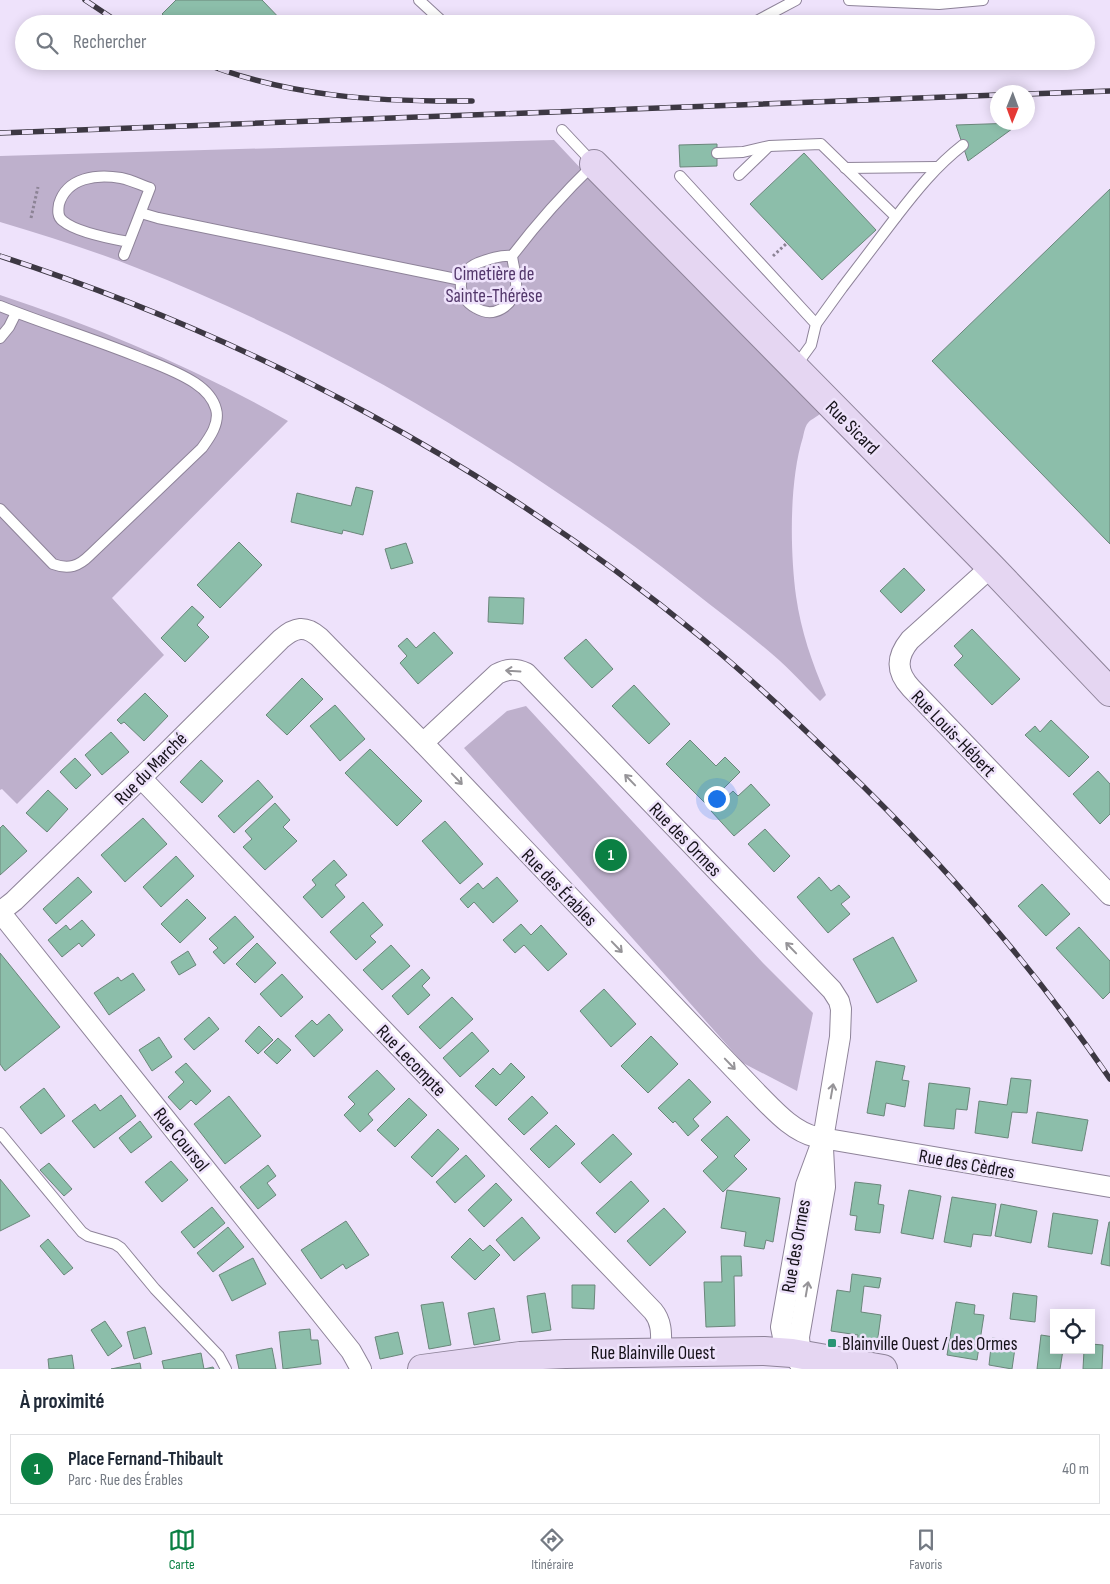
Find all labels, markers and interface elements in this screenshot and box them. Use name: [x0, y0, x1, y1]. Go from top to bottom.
search box: [15, 15, 1095, 70]
icon: search: [33, 29, 61, 57]
text: Rechercher: [73, 31, 147, 54]
north arrow: [990, 85, 1035, 130]
park label: Cimetière de Sainte-Thérèse: [445, 263, 543, 308]
street label: Rue Sicard: [820, 396, 884, 460]
one-way arrow: [506, 666, 522, 676]
street label: Rue Louis-Hébert: [906, 686, 1000, 782]
street label: Rue du Marché: [110, 728, 192, 810]
one-way arrow: [451, 772, 463, 785]
one-way arrow: [624, 774, 636, 786]
your location: [704, 786, 730, 812]
street label: Rue des Ormes: [644, 798, 726, 882]
pin: 1: [595, 836, 627, 874]
street label: Rue des Érables: [516, 844, 602, 932]
one-way arrow: [611, 940, 623, 953]
one-way arrow: [785, 941, 797, 954]
street label: Rue Lecompte: [371, 1020, 451, 1102]
one-way arrow: [724, 1058, 736, 1071]
one-way arrow: [827, 1083, 837, 1099]
street label: Rue Coursol: [148, 1103, 214, 1177]
street label: Rue des Cèdres: [917, 1145, 1017, 1184]
street label: Rue des Ormes: [777, 1198, 816, 1295]
one-way arrow: [803, 1281, 813, 1297]
map controls: [1050, 1309, 1095, 1354]
button: locate: [1050, 1309, 1095, 1354]
place label: Blainville Ouest / des Ormes: [842, 1333, 1018, 1356]
marker: Blainville Ouest / des Ormes: [826, 1337, 838, 1349]
street label: Rue Blainville Ouest: [591, 1342, 715, 1365]
text: À proximité: [20, 1389, 105, 1414]
text: Place Fernand-Thibault: [68, 1448, 223, 1471]
text: 1: [34, 1460, 40, 1479]
text: 40 m: [1062, 1460, 1089, 1479]
text: Parc · Rue des Érables: [68, 1471, 183, 1490]
tab: Carte: [168, 1526, 196, 1573]
tab: Itinéraire: [531, 1526, 574, 1573]
tab: Favoris: [909, 1526, 942, 1573]

